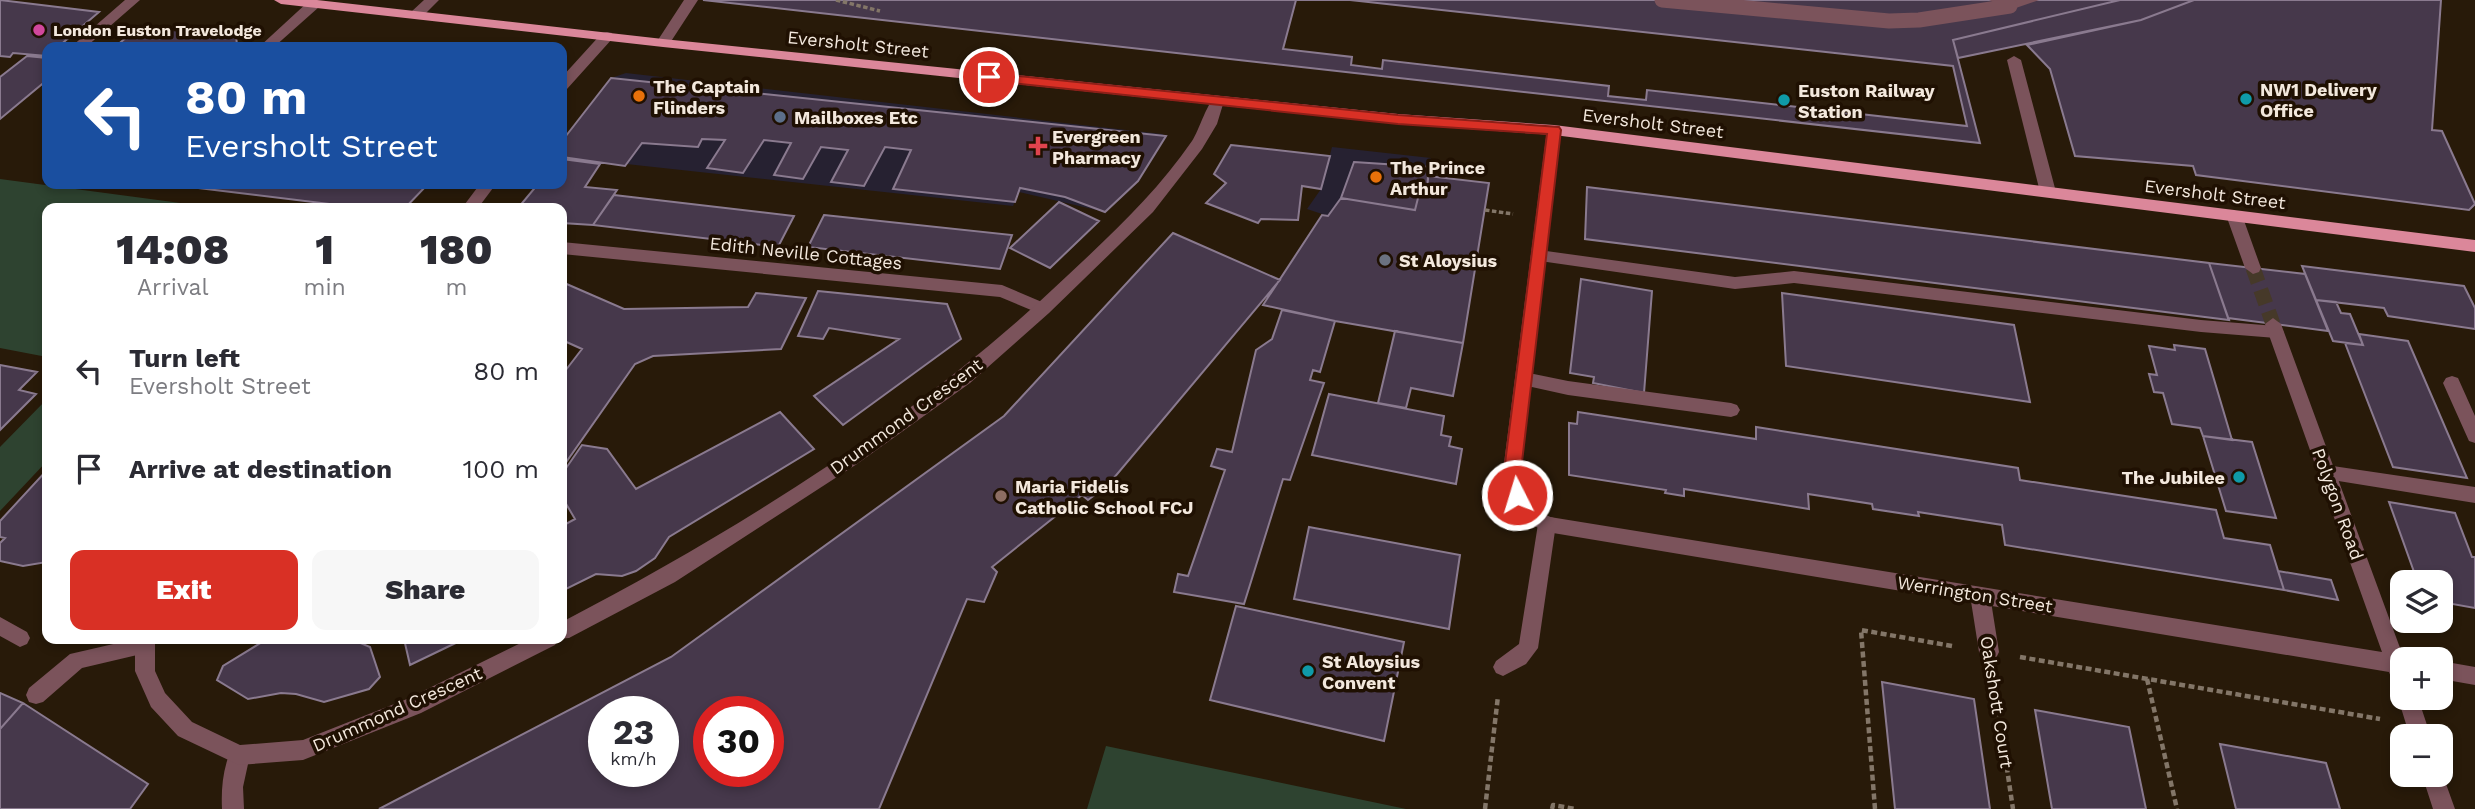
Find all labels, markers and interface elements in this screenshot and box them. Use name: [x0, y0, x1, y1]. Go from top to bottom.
place label: London Euston Travelodge: [53, 21, 262, 40]
marker: London Euston Travelodge: [31, 22, 47, 38]
street label: Eversholt Street: [786, 26, 930, 62]
pin: [959, 47, 1019, 107]
icon: arrive: [970, 58, 1008, 96]
text: 80 m: [185, 68, 307, 126]
icon: left: [70, 70, 161, 161]
place label: The Captain Flinders: [653, 76, 760, 118]
place label: NW1 Delivery Office: [2260, 79, 2378, 121]
place label: Euston Railway Station: [1798, 80, 1936, 122]
marker: The Captain Flinders: [631, 88, 647, 104]
marker: NW1 Delivery Office: [2238, 91, 2254, 107]
marker: Euston Railway Station: [1776, 92, 1792, 108]
street label: Eversholt Street: [1581, 104, 1725, 142]
place label: Mailboxes Etc: [794, 107, 918, 128]
marker: Mailboxes Etc: [772, 109, 788, 125]
place label: Evergreen Pharmacy: [1052, 126, 1142, 168]
text: Eversholt Street: [185, 127, 438, 165]
marker: Evergreen Pharmacy: [1030, 138, 1046, 154]
place label: The Prince Arthur: [1390, 157, 1485, 199]
marker: The Prince Arthur: [1368, 169, 1384, 185]
street label: Eversholt Street: [2143, 175, 2287, 213]
text: 14:08: [116, 225, 229, 274]
text: 1: [315, 225, 334, 274]
text: 180: [420, 225, 493, 274]
street label: Edith Neville Cottages: [709, 232, 903, 274]
place label: St Aloysius: [1399, 250, 1498, 271]
marker: St Aloysius: [1377, 252, 1393, 268]
text: Arrival: [137, 274, 209, 301]
text: min: [304, 274, 346, 301]
text: m: [445, 274, 467, 301]
text: Turn left: [129, 343, 240, 373]
icon: left: [70, 352, 108, 390]
street label: Drummond Crescent: [826, 353, 987, 478]
text: 80 m: [473, 356, 539, 386]
text: Eversholt Street: [129, 373, 311, 400]
street label: Polygon Road: [2308, 445, 2368, 563]
icon: arrive: [70, 450, 108, 488]
text: Arrive at destination: [129, 454, 392, 484]
text: 100 m: [463, 454, 539, 484]
position arrow: [1480, 458, 1554, 532]
place label: The Jubilee: [2121, 467, 2225, 488]
marker: The Jubilee: [2231, 469, 2247, 485]
place label: Maria Fidelis Catholic School FCJ: [1015, 476, 1193, 518]
marker: Maria Fidelis Catholic School FCJ: [993, 488, 1009, 504]
button: Exit: [70, 550, 298, 630]
button: Share: [312, 550, 539, 630]
map controls: [2390, 570, 2453, 787]
button: layers: [2390, 570, 2453, 633]
street label: Werrington Street: [1896, 571, 2055, 617]
street label: Oakshott Court: [1976, 634, 2018, 770]
button: +: [2390, 647, 2453, 710]
place label: St Aloysius Convent: [1322, 651, 1421, 693]
street label: Drummond Crescent: [309, 662, 485, 756]
marker: St Aloysius Convent: [1300, 663, 1316, 679]
speed limit sign: 30: [693, 696, 784, 787]
text: 23: [613, 711, 654, 753]
button: −: [2390, 724, 2453, 787]
text: km/h: [610, 748, 657, 769]

